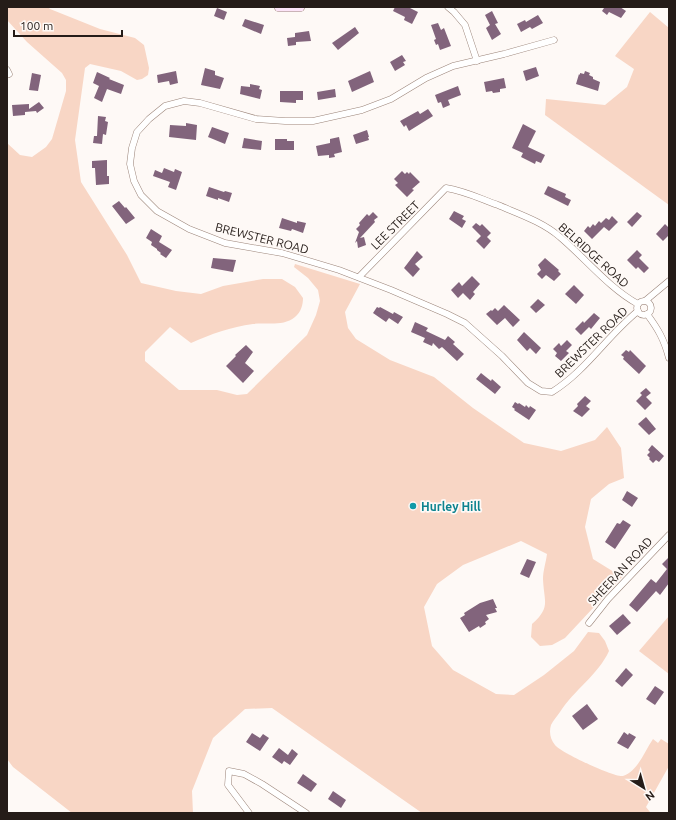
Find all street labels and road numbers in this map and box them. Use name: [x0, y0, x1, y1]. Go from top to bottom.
street label: LEE STREET: [368, 198, 422, 252]
street label: BREWSTER ROAD: [214, 220, 310, 256]
street label: BELRIDGE ROAD: [556, 220, 632, 290]
street label: BREWSTER ROAD: [552, 304, 630, 380]
street label: SHEERAN ROAD: [585, 534, 655, 608]

